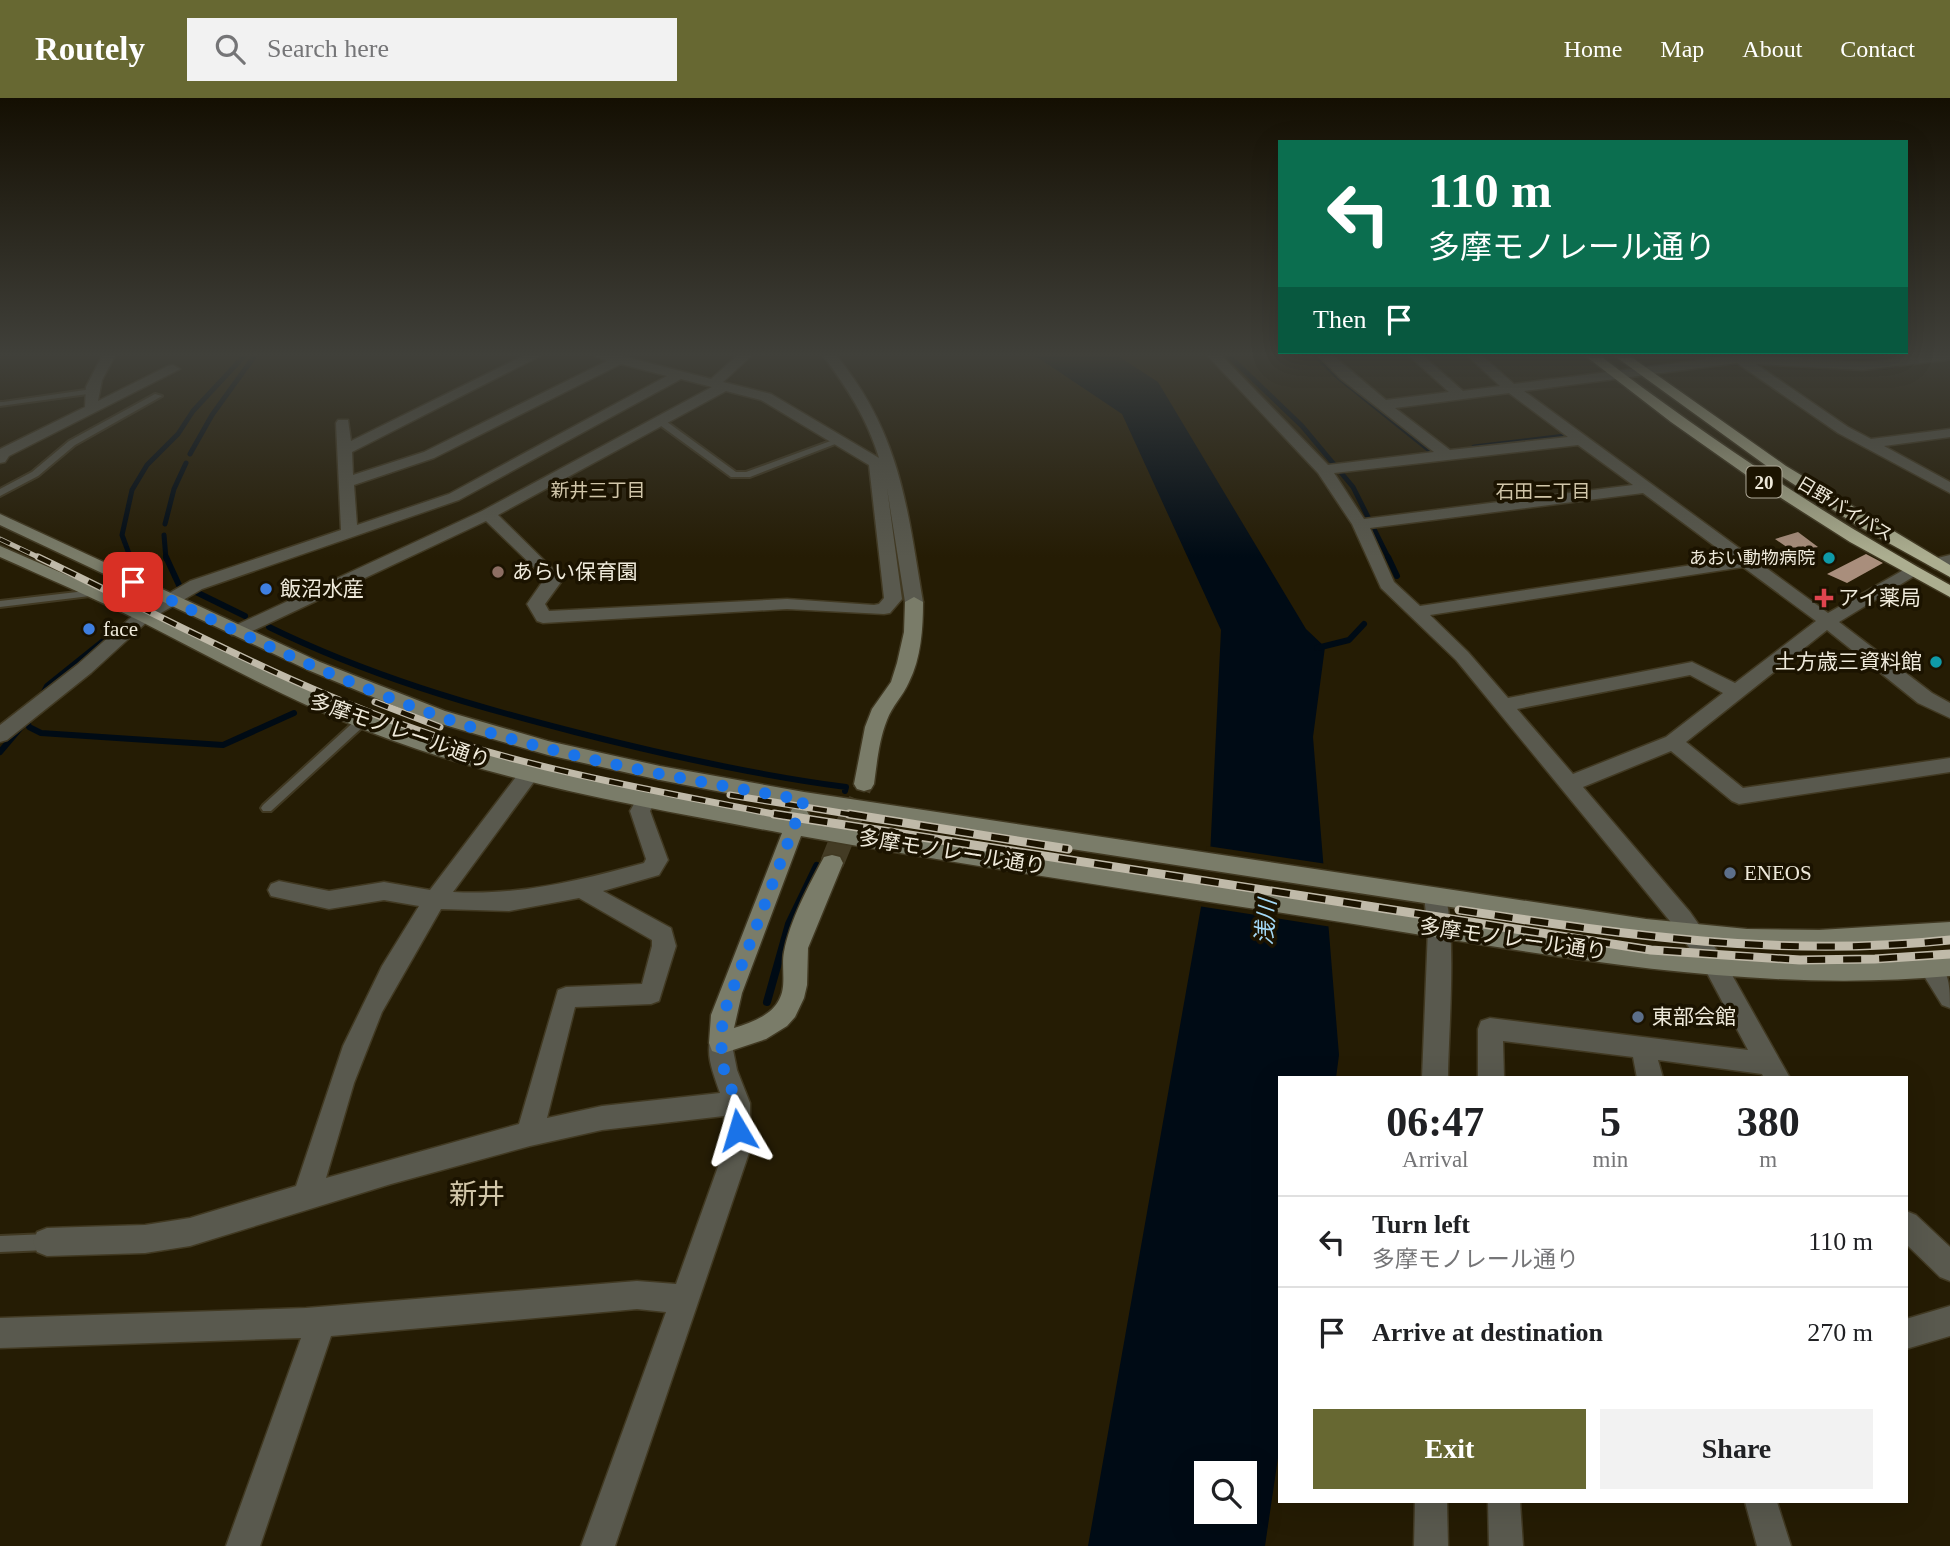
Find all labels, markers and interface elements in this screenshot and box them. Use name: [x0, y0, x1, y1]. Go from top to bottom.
search box: [187, 18, 677, 81]
icon: search: [211, 30, 249, 68]
text: Routely: [35, 31, 145, 67]
text: Search here: [267, 34, 389, 63]
text: Home: [1564, 36, 1622, 62]
text: Map: [1660, 36, 1704, 62]
text: About: [1742, 36, 1802, 62]
text: Contact: [1840, 36, 1915, 62]
text: 110 m: [1428, 163, 1552, 218]
icon: left: [1313, 168, 1404, 259]
text: 多摩モノレール通り: [1428, 229, 1716, 265]
icon: arrive: [1380, 301, 1418, 339]
text: Then: [1313, 305, 1366, 334]
road number: 20: [1746, 466, 1782, 498]
street label: 日野バイパス: [1794, 473, 1896, 545]
district label: 新井三丁目: [550, 480, 646, 501]
district label: 石田二丁目: [1495, 481, 1591, 502]
place label: あおい動物病院: [1689, 548, 1815, 568]
marker: あおい動物病院: [1821, 550, 1837, 566]
pin: [103, 552, 163, 612]
place label: あらい保育園: [512, 560, 638, 584]
icon: arrive: [114, 563, 152, 601]
marker: あらい保育園: [490, 564, 506, 580]
place label: 飯沼水産: [280, 577, 364, 601]
marker: 飯沼水産: [258, 581, 274, 597]
place label: アイ薬局: [1838, 586, 1921, 610]
marker: アイ薬局: [1816, 590, 1832, 606]
place label: face: [103, 617, 138, 641]
marker: face: [81, 621, 97, 637]
place label: 土方歳三資料館: [1775, 650, 1922, 674]
marker: 土方歳三資料館: [1928, 654, 1944, 670]
street label: 多摩モノレール通り: [307, 689, 493, 773]
street label: 多摩モノレール通り: [857, 825, 1047, 879]
place label: ENEOS: [1744, 861, 1812, 885]
marker: ENEOS: [1722, 865, 1738, 881]
water label: 浅川: [1252, 895, 1281, 946]
street label: 多摩モノレール通り: [1418, 914, 1608, 964]
place label: 東部会館: [1652, 1005, 1736, 1029]
marker: 東部会館: [1630, 1009, 1646, 1025]
position arrow: [701, 1093, 775, 1167]
text: 06:47: [1386, 1099, 1484, 1145]
text: 5: [1600, 1099, 1621, 1145]
text: 380: [1737, 1099, 1800, 1145]
text: Arrival: [1402, 1147, 1469, 1172]
text: min: [1593, 1147, 1628, 1172]
text: m: [1759, 1147, 1777, 1172]
district label: 新井: [449, 1179, 505, 1210]
text: Turn left: [1372, 1210, 1470, 1239]
icon: left: [1313, 1223, 1351, 1261]
text: 110 m: [1808, 1227, 1873, 1256]
text: 多摩モノレール通り: [1372, 1247, 1579, 1272]
icon: arrive: [1313, 1314, 1351, 1352]
text: Arrive at destination: [1372, 1318, 1603, 1347]
text: 270 m: [1807, 1318, 1873, 1347]
button: Exit: [1313, 1409, 1586, 1489]
button: Share: [1600, 1409, 1873, 1489]
map controls: [1194, 1461, 1257, 1524]
button: search: [1194, 1461, 1257, 1524]

